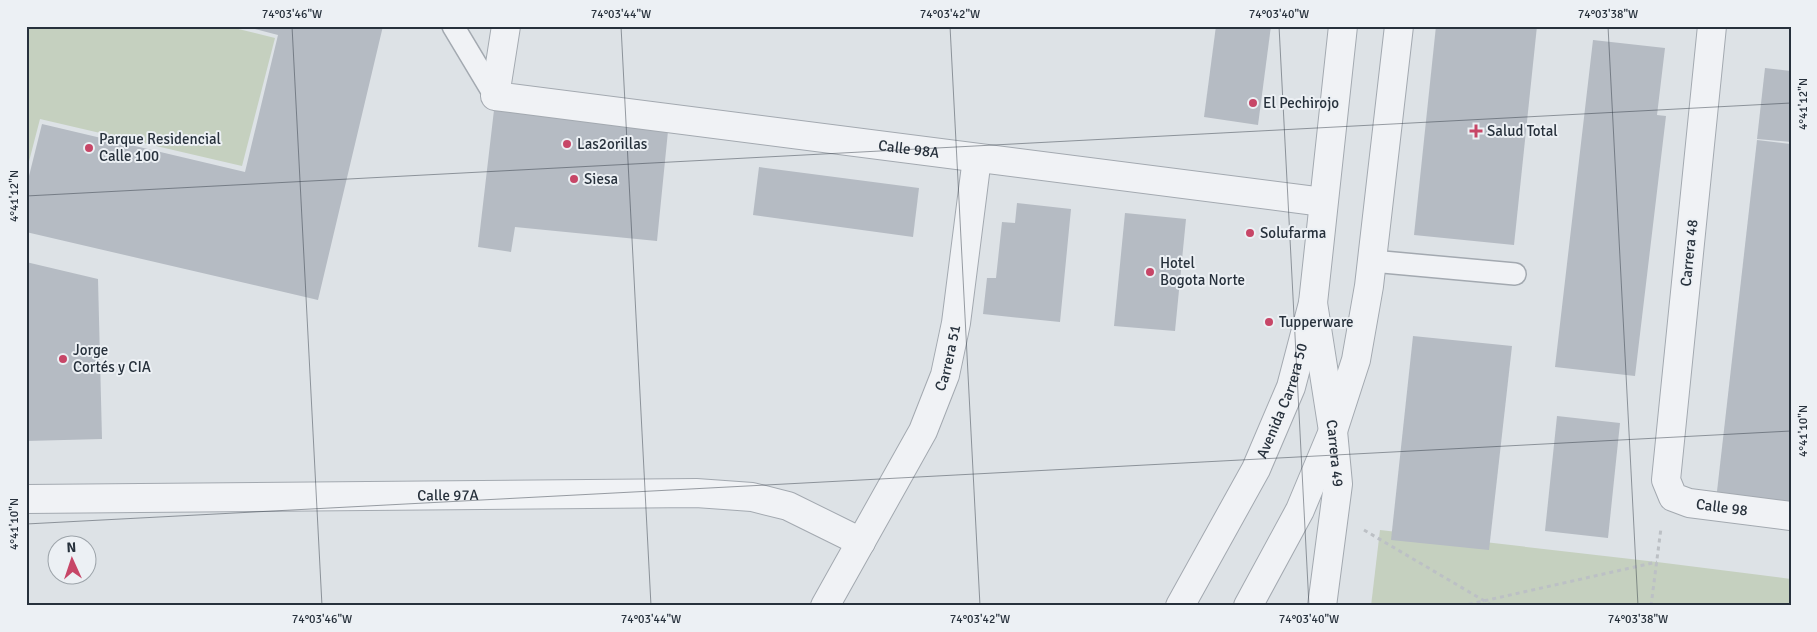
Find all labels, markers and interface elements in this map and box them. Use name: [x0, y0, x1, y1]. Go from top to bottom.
text: 74°03'46"W: [262, 7, 322, 22]
text: 74°03'44"W: [591, 7, 651, 22]
text: 74°03'42"W: [920, 7, 980, 22]
text: 74°03'40"W: [1249, 7, 1309, 22]
text: 74°03'38"W: [1578, 7, 1638, 22]
text: 4°41'12"N: [1796, 78, 1811, 130]
place label: El Pechirojo: [1263, 94, 1339, 112]
marker: El Pechirojo: [1247, 97, 1259, 109]
place label: Salud Total: [1487, 122, 1558, 140]
marker: Salud Total: [1469, 124, 1483, 138]
place label: Parque Residencial Calle 100: [99, 130, 221, 165]
place label: Las2orillas: [577, 135, 648, 153]
street label: Calle 98A: [877, 136, 940, 162]
marker: Las2orillas: [561, 138, 573, 150]
marker: Parque Residencial Calle 100: [83, 142, 95, 154]
text: 4°41'12"N: [7, 170, 22, 222]
place label: Siesa: [584, 170, 618, 188]
marker: Siesa: [568, 173, 580, 185]
street label: Carrera 48: [1677, 219, 1701, 287]
place label: Solufarma: [1260, 224, 1326, 242]
marker: Solufarma: [1244, 227, 1256, 239]
place label: Hotel Bogota Norte: [1160, 254, 1245, 289]
marker: Hotel Bogota Norte: [1144, 266, 1156, 278]
place label: Tupperware: [1279, 313, 1354, 331]
marker: Tupperware: [1263, 316, 1275, 328]
street label: Carrera 51: [931, 323, 964, 394]
place label: Jorge Cortés y CIA: [73, 341, 151, 376]
street label: Avenida Carrera 50: [1253, 341, 1311, 461]
marker: Jorge Cortés y CIA: [57, 353, 69, 365]
text: 4°41'10"N: [1796, 405, 1811, 457]
street label: Carrera 49: [1322, 418, 1347, 488]
street label: Calle 97A: [417, 486, 479, 504]
street label: Calle 98: [1695, 495, 1749, 519]
text: 4°41'10"N: [7, 498, 22, 550]
north arrow: [48, 534, 98, 584]
text: N: [66, 539, 77, 556]
text: 74°03'46"W: [292, 612, 352, 627]
text: 74°03'44"W: [621, 612, 681, 627]
text: 74°03'42"W: [950, 612, 1010, 627]
text: 74°03'40"W: [1279, 612, 1339, 627]
text: 74°03'38"W: [1608, 612, 1668, 627]

